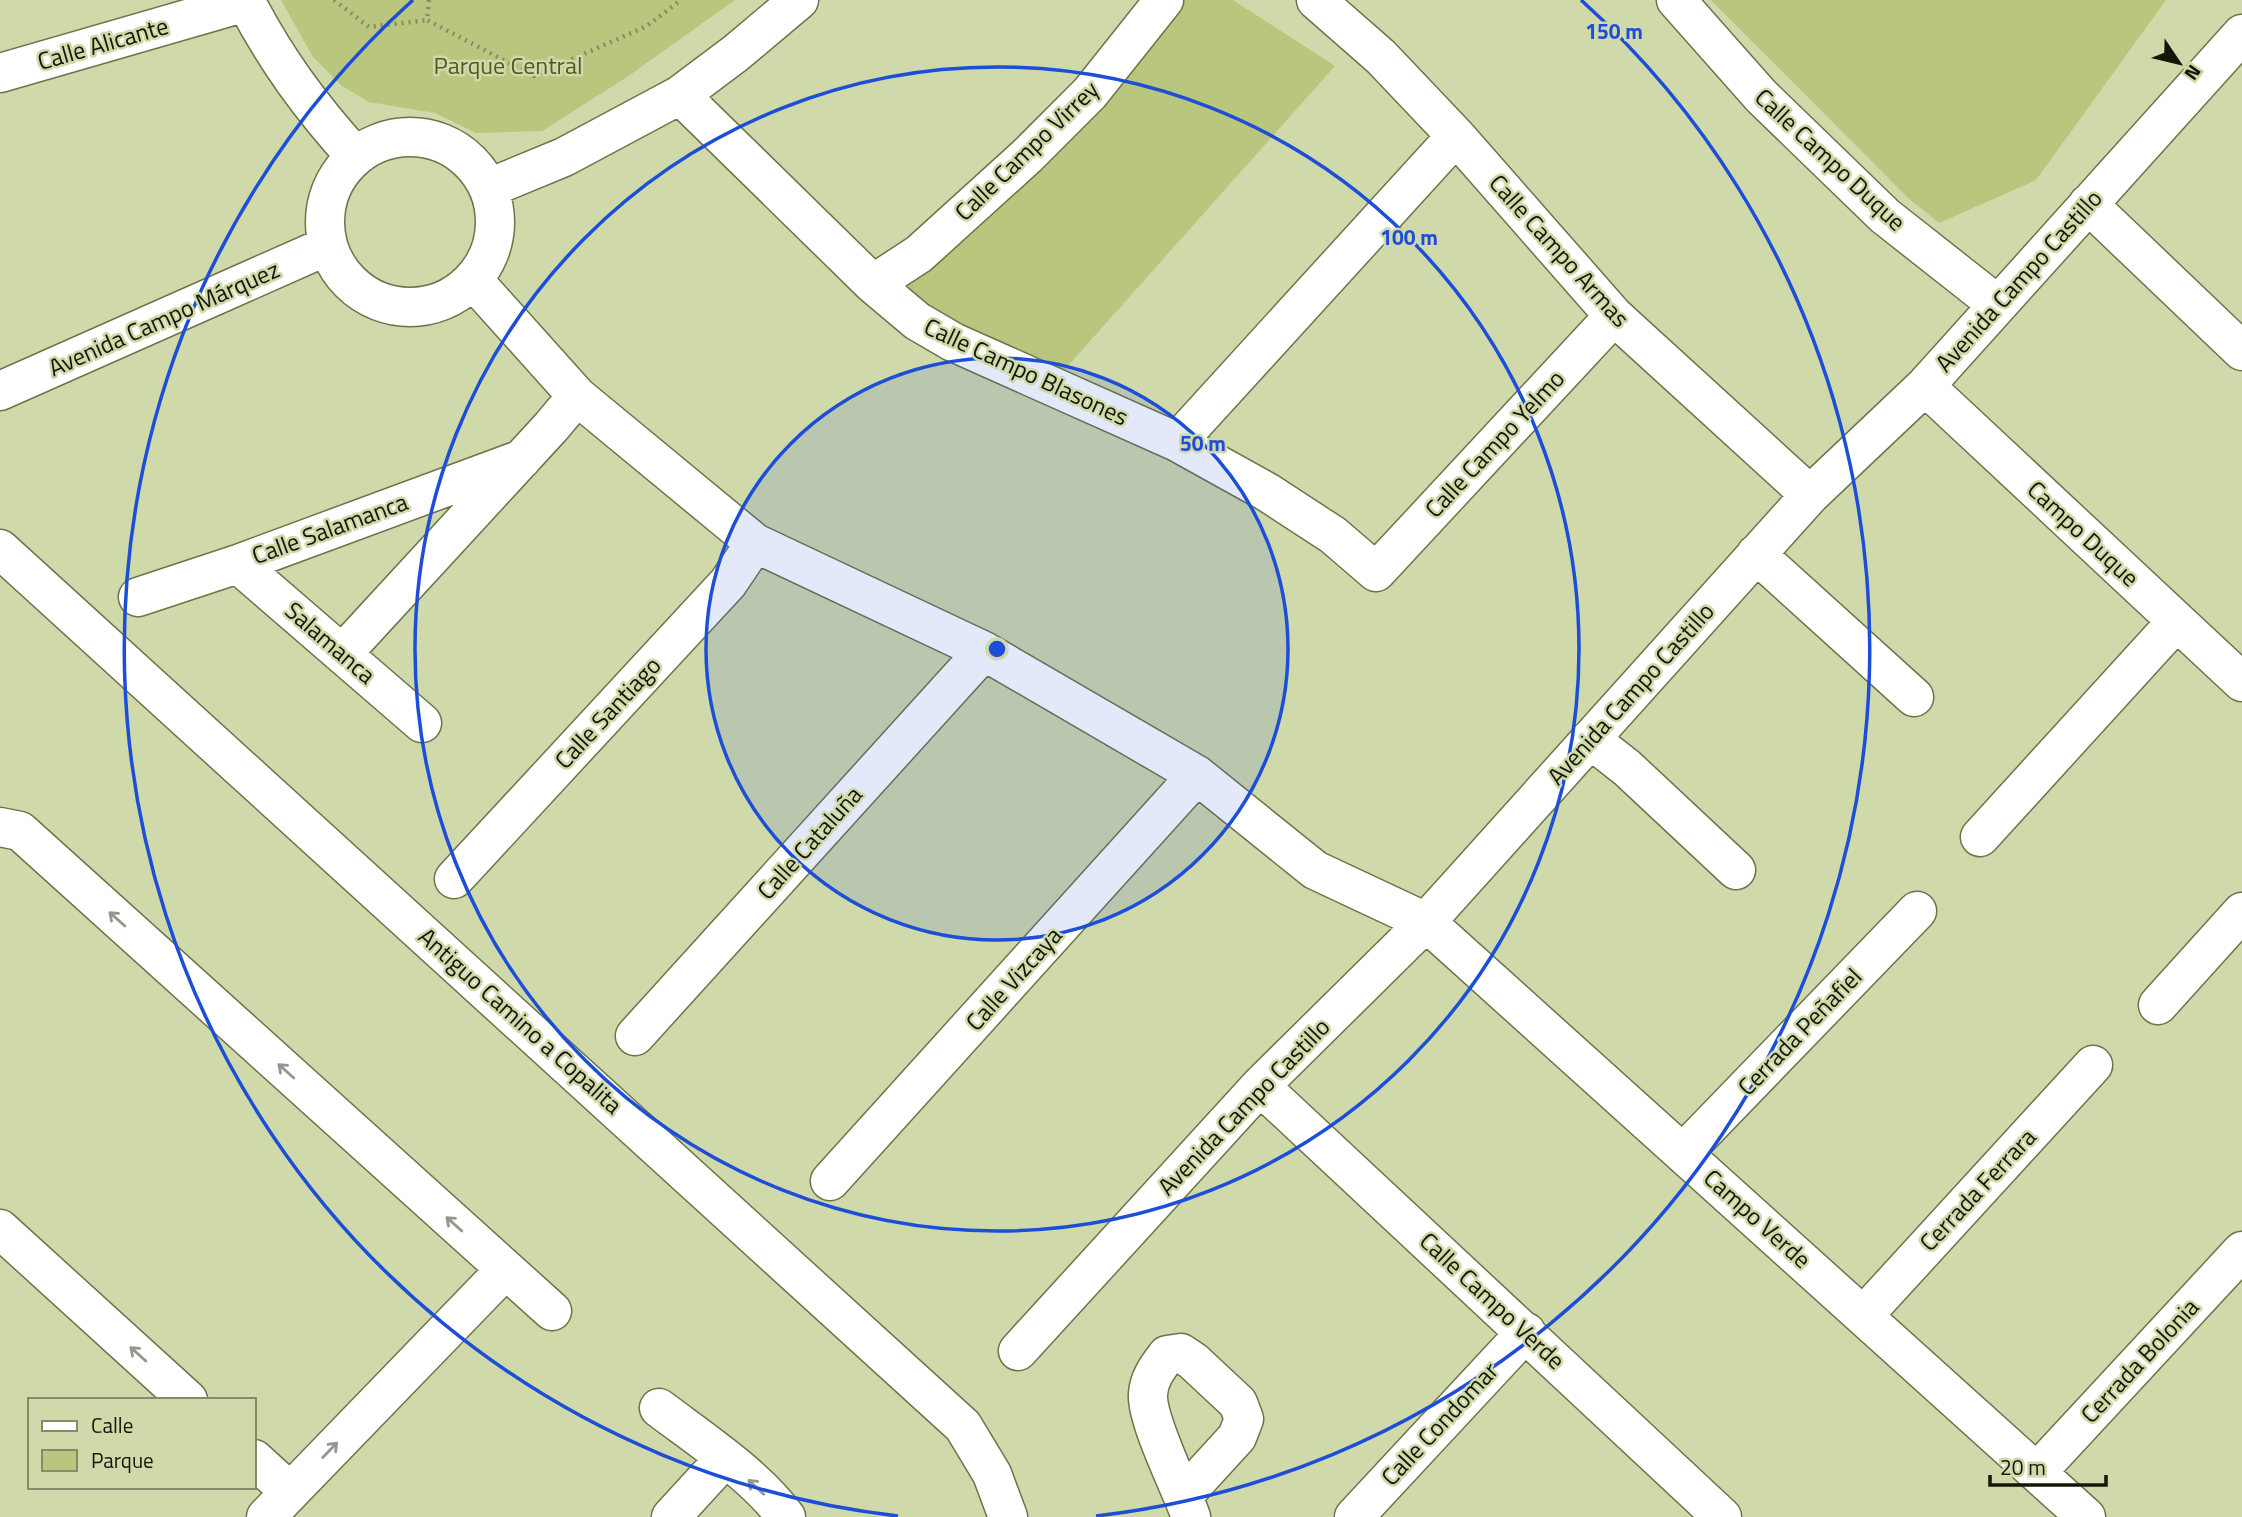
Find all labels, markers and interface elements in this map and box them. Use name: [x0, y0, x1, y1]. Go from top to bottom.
street label: Calle Alicante: [33, 7, 172, 79]
text: 150 m: [1585, 15, 1643, 47]
north arrow: [2144, 28, 2214, 98]
park label: Parque Central: [434, 47, 582, 83]
text: N: [2178, 59, 2209, 87]
street label: Calle Campo Virrey: [946, 72, 1107, 229]
street label: Calle Campo Duque: [1747, 80, 1914, 239]
street label: Calle Campo Armas: [1481, 166, 1638, 335]
street label: Avenida Campo Castillo: [1926, 181, 2110, 380]
text: 100 m: [1380, 221, 1438, 253]
street label: Avenida Campo Márquez: [42, 251, 285, 385]
street label: Calle Campo Blasones: [918, 308, 1134, 434]
street label: Calle Campo Yelmo: [1416, 361, 1573, 525]
text: 50 m: [1180, 427, 1226, 459]
street label: Campo Duque: [2020, 472, 2148, 595]
street label: Calle Salamanca: [247, 483, 413, 573]
street label: Salamanca: [277, 593, 384, 692]
street label: Avenida Campo Castillo: [1538, 594, 1722, 793]
centre of rings: [985, 637, 1009, 661]
street label: Calle Santiago: [546, 648, 669, 777]
street label: Calle Cataluña: [748, 777, 870, 907]
one-way arrow: [108, 911, 126, 927]
street label: Calle Vizcaya: [957, 918, 1070, 1038]
street label: Antiguo Camino a Copalita: [411, 919, 631, 1122]
street label: Cerrada Peñafiel: [1729, 959, 1870, 1103]
street label: Avenida Campo Castillo: [1149, 1009, 1338, 1203]
one-way arrow: [278, 1063, 295, 1080]
street label: Cerrada Ferrara: [1911, 1120, 2044, 1259]
street label: Campo Verde: [1696, 1160, 1819, 1276]
one-way arrow: [446, 1216, 464, 1232]
street label: Calle Campo Verde: [1412, 1223, 1574, 1377]
street label: Cerrada Bolonia: [2072, 1290, 2207, 1431]
one-way arrow: [129, 1346, 147, 1362]
street label: Calle Condomar: [1372, 1353, 1506, 1493]
legend: [28, 1398, 256, 1489]
text: Calle: [91, 1409, 133, 1441]
one-way arrow: [321, 1441, 338, 1458]
text: Parque: [91, 1444, 154, 1476]
scale bar: [1990, 1444, 2106, 1488]
text: 20 m: [2000, 1451, 2046, 1483]
one-way arrow: [748, 1478, 765, 1495]

